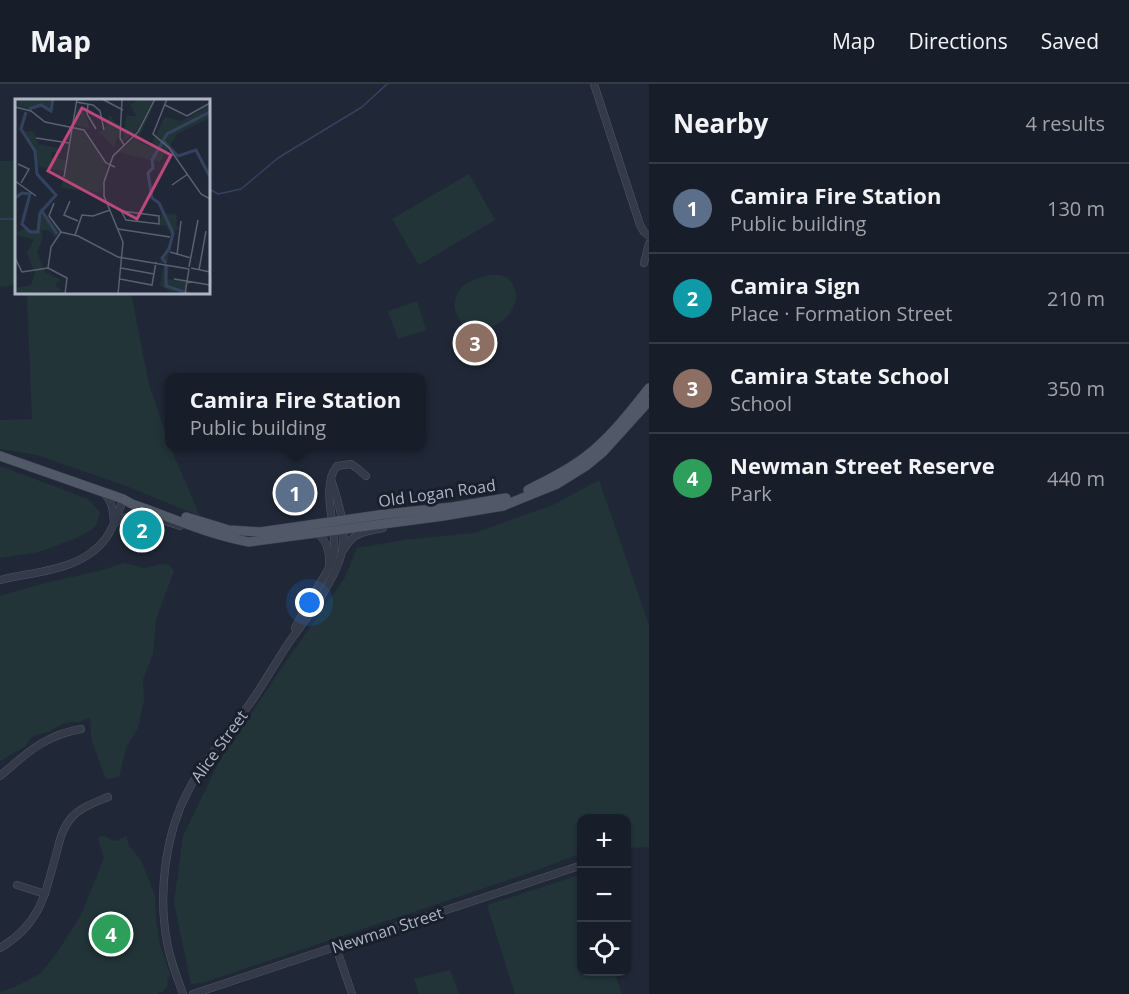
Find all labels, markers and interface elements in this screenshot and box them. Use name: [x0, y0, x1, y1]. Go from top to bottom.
text: Map: [30, 22, 91, 60]
text: Map: [832, 27, 875, 55]
text: Directions: [908, 27, 1008, 55]
text: Saved: [1041, 27, 1099, 55]
inset map: [15, 99, 210, 294]
text: Nearby: [673, 105, 768, 141]
text: 4 results: [1025, 110, 1105, 137]
text: Camira Fire Station: [730, 180, 941, 210]
text: 1: [687, 195, 698, 222]
text: 130 m: [1047, 195, 1105, 222]
text: Public building: [730, 210, 866, 237]
text: Camira Sign: [730, 270, 860, 300]
text: 2: [687, 285, 698, 312]
text: 210 m: [1047, 285, 1105, 312]
text: Place · Formation Street: [730, 300, 952, 327]
pin: 3: [456, 320, 494, 366]
text: Camira State School: [730, 360, 950, 390]
popup: [165, 373, 426, 451]
text: 3: [687, 375, 698, 402]
text: 350 m: [1047, 375, 1105, 402]
text: Camira Fire Station: [190, 384, 401, 414]
text: School: [730, 390, 792, 417]
text: Public building: [190, 414, 326, 441]
text: Newman Street Reserve: [730, 450, 995, 480]
text: 4: [687, 465, 698, 492]
text: 440 m: [1047, 465, 1105, 492]
pin: 1: [276, 470, 314, 516]
street label: Old Logan Road: [377, 474, 497, 512]
text: Park: [730, 480, 772, 507]
pin: 2: [122, 508, 162, 552]
your location: [295, 588, 324, 617]
street label: Alice Street: [186, 705, 253, 786]
map controls: [577, 814, 631, 976]
button: +: [577, 814, 631, 868]
button: −: [577, 868, 631, 922]
street label: Newman Street: [329, 902, 446, 958]
pin: 4: [92, 912, 130, 956]
button: locate: [577, 922, 631, 976]

